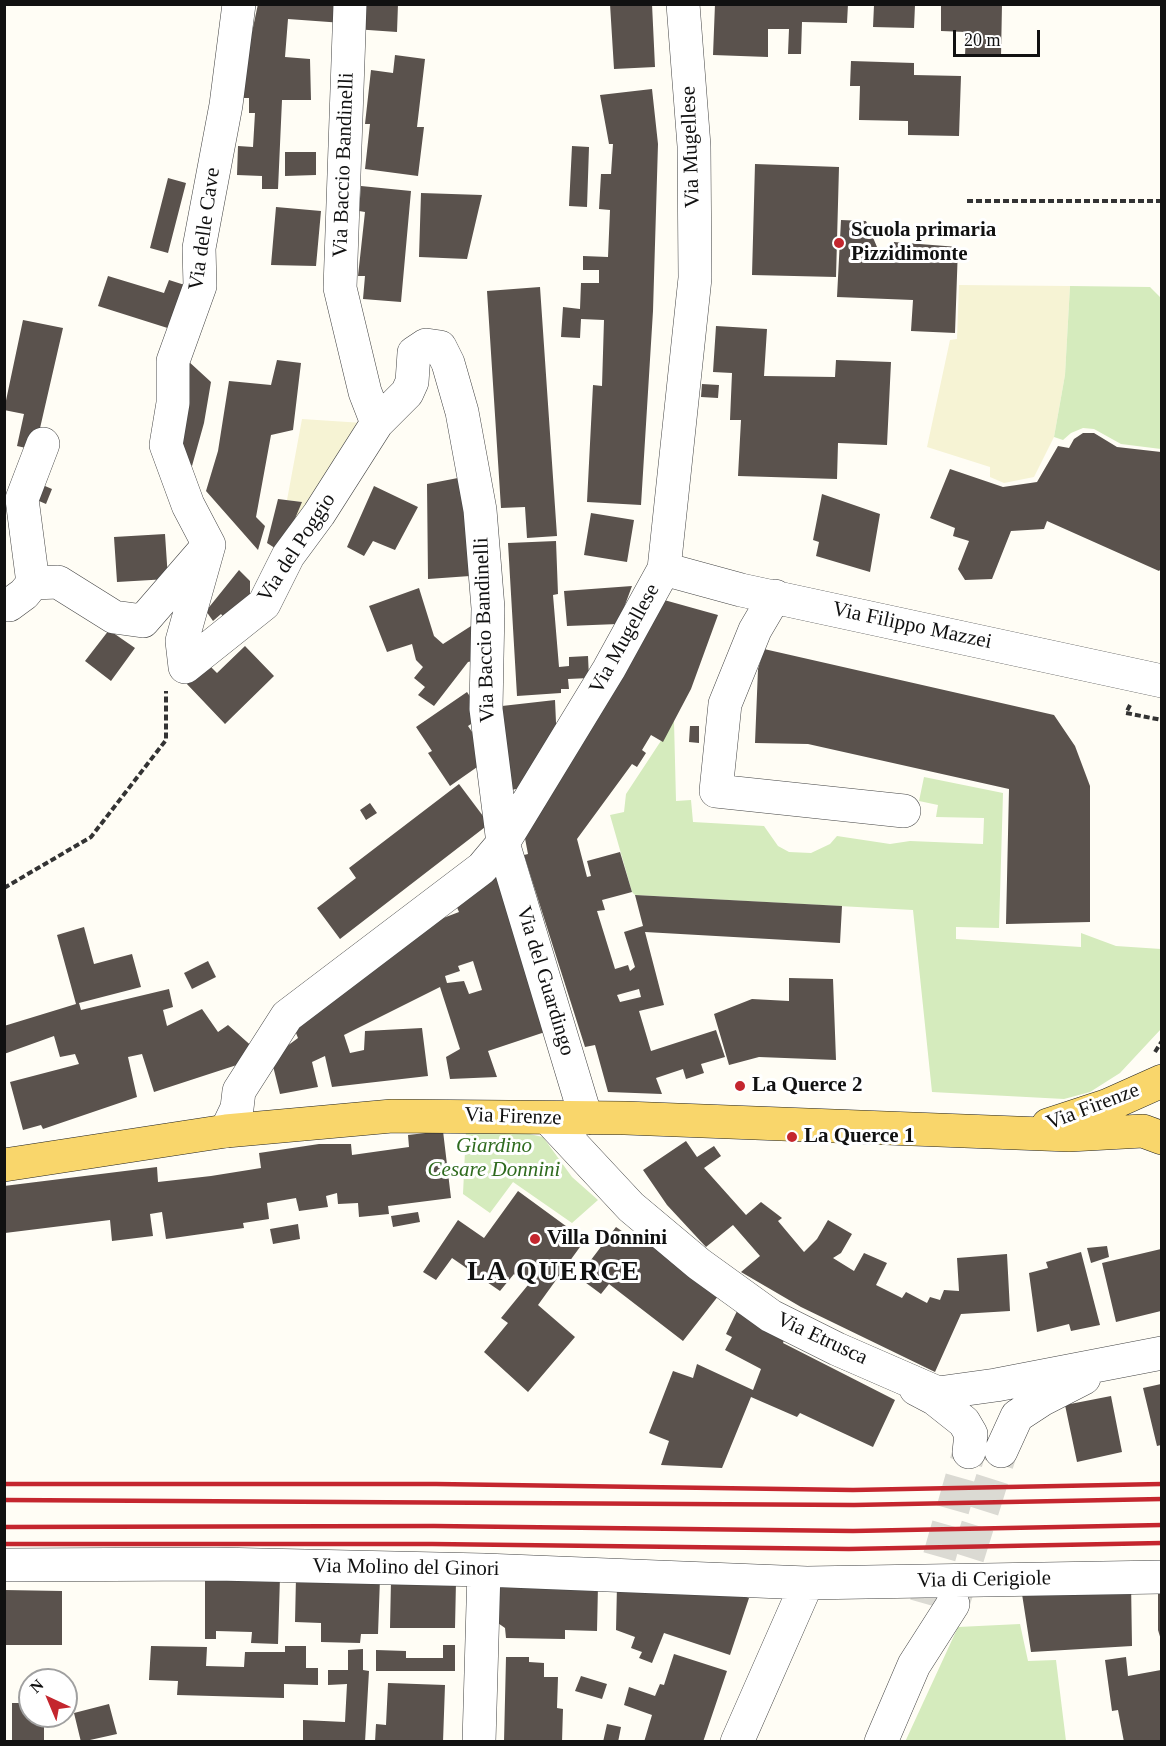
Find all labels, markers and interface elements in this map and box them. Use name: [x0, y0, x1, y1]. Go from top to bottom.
scale bar: [956, 18, 1043, 56]
text: 20 m: [964, 30, 1001, 50]
street label: Via Baccio Bandinelli: [328, 72, 360, 258]
street label: Via Mugellese: [676, 86, 706, 208]
street label: Via delle Cave: [184, 166, 226, 292]
place label: Scuola primaria Pizzidimonte: [851, 218, 996, 268]
marker: Scuola primaria Pizzidimonte: [832, 236, 846, 250]
street label: Via del Poggio: [252, 489, 342, 607]
street label: Via Baccio Bandinelli: [469, 537, 501, 723]
street label: Via Mugellese: [584, 580, 666, 698]
street label: Via Filippo Mazzei: [830, 597, 994, 655]
street label: Via del Guardingo: [510, 903, 580, 1059]
place label: La Querce 2: [752, 1073, 862, 1099]
street label: Via Firenze: [1043, 1078, 1143, 1136]
marker: La Querce 2: [733, 1079, 747, 1093]
street label: Via Firenze: [464, 1103, 562, 1131]
place label: La Querce 1: [804, 1124, 914, 1150]
marker: La Querce 1: [785, 1130, 799, 1144]
park label: Giardino Cesare Donnini: [428, 1133, 560, 1183]
place label: Villa Donnini: [547, 1226, 667, 1252]
marker: Villa Donnini: [528, 1232, 542, 1246]
district label: LA QUERCE: [467, 1257, 641, 1289]
street label: Via Etrusca: [773, 1307, 871, 1371]
street label: Via Molino del Ginori: [312, 1554, 500, 1582]
street label: Via di Cerigiole: [917, 1566, 1051, 1594]
north arrow: [18, 1668, 78, 1728]
text: N: [26, 1676, 47, 1696]

